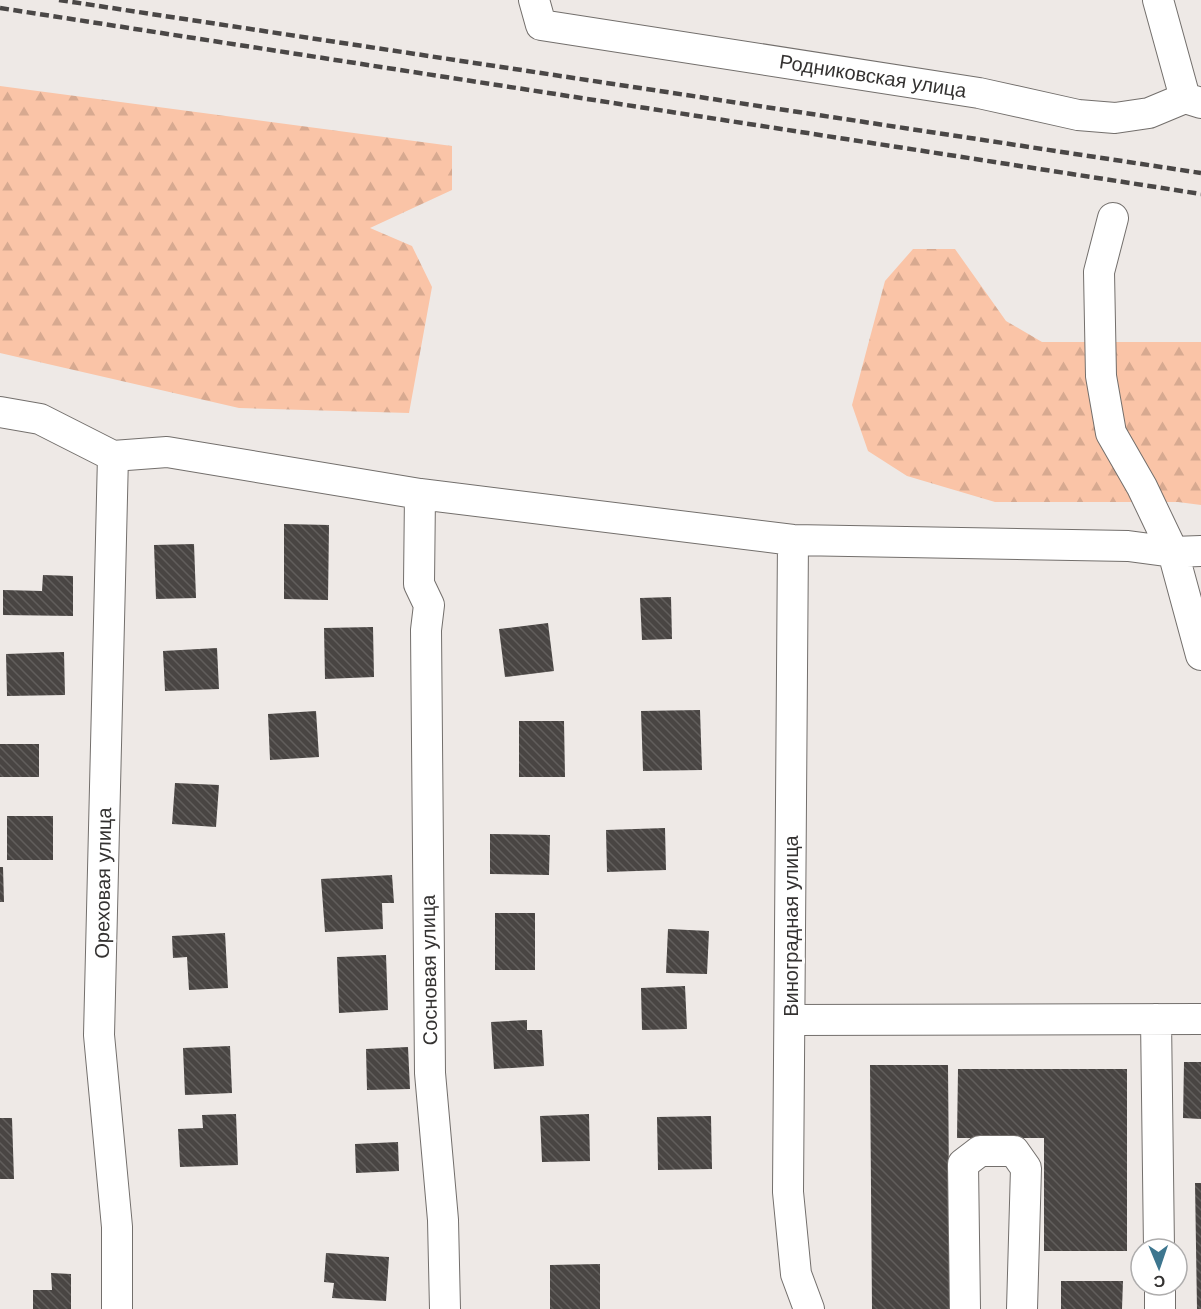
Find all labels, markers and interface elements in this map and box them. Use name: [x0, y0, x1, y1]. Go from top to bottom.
street label: Родниковская улица: [778, 50, 969, 102]
street label: Ореховая улица: [91, 806, 115, 959]
street label: Виноградная улица: [780, 834, 802, 1017]
street label: Сосновая улица: [417, 894, 441, 1045]
north arrow: [1129, 1237, 1189, 1297]
text: С: [1153, 1273, 1166, 1290]

